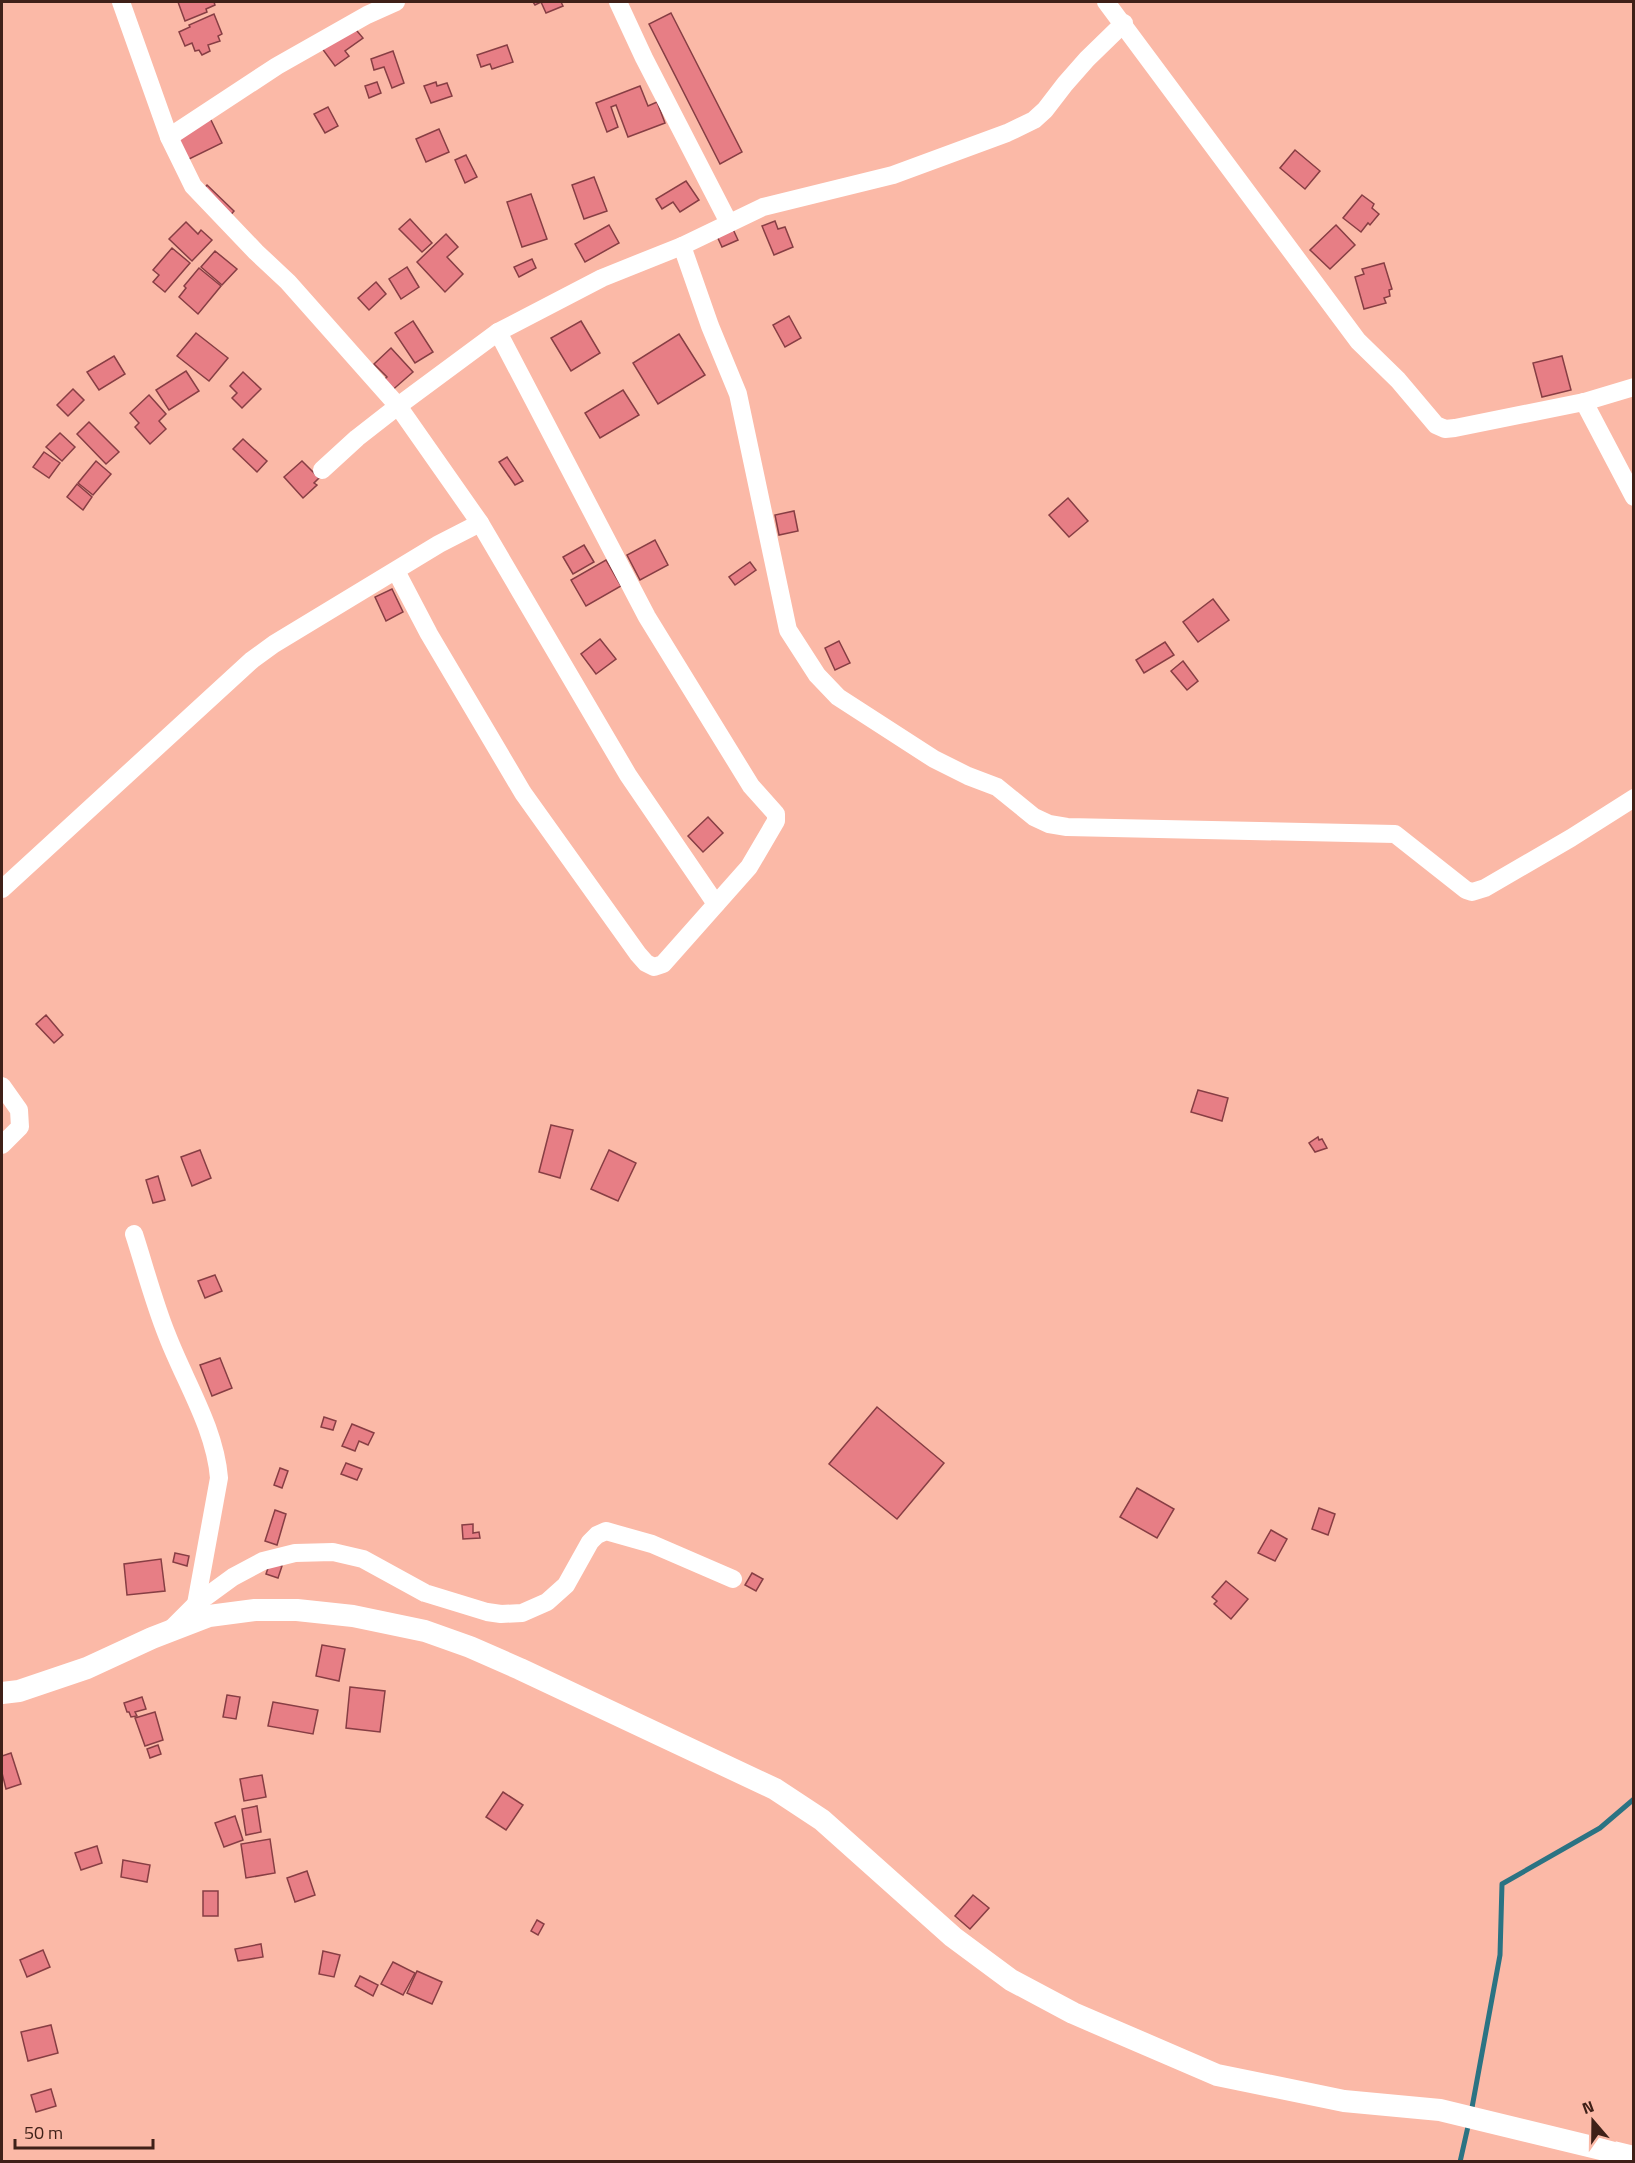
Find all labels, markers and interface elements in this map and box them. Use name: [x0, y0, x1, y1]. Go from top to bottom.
north arrow: [1563, 2091, 1623, 2151]
text: N: [1579, 2094, 1597, 2120]
scale bar: [15, 2112, 153, 2150]
text: 50 m: [24, 2119, 63, 2146]

